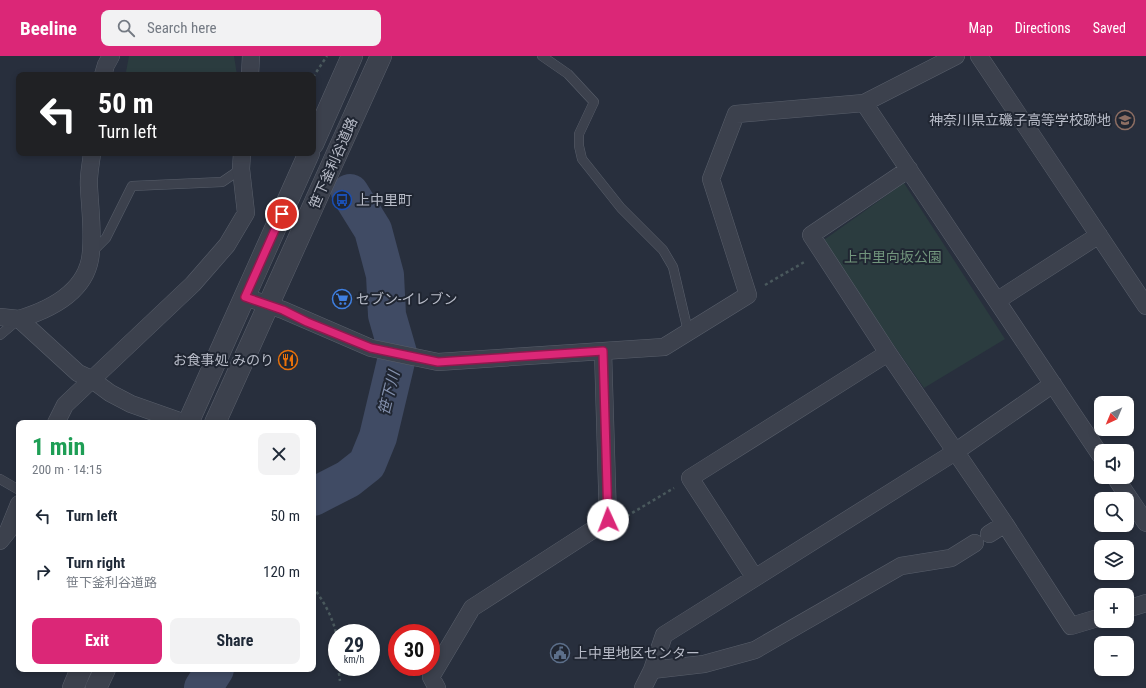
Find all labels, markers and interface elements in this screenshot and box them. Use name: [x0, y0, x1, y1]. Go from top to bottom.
search box: [101, 10, 381, 46]
text: Beeline: [20, 17, 77, 40]
icon: search: [115, 17, 137, 39]
text: Search here: [147, 19, 217, 37]
text: Map: [969, 20, 993, 36]
text: Directions: [1015, 20, 1071, 36]
text: Saved: [1093, 20, 1126, 36]
text: 50 m: [98, 87, 154, 120]
icon: left: [32, 88, 84, 140]
school or university icon: 神奈川県立磯子高等学校跡地: [1114, 109, 1136, 131]
place label: 神奈川県立磯子高等学校跡地: [929, 112, 1111, 128]
street label: 笹下釜利谷道路: [306, 115, 360, 211]
text: Turn left: [98, 121, 157, 142]
bus stop icon: 上中里町: [331, 189, 353, 211]
place label: 上中里町: [356, 192, 412, 208]
pin: [265, 197, 299, 231]
icon: arrive: [271, 203, 293, 225]
park label: 上中里向坂公園: [844, 249, 942, 265]
supermarket icon: セブン-イレブン: [331, 288, 353, 310]
place label: セブン-イレブン: [356, 291, 457, 307]
restaurant icon: お食事処 みのり: [277, 349, 299, 371]
place label: お食事処 みのり: [173, 352, 274, 368]
water label: 笹下川: [375, 367, 404, 417]
north arrow: [1094, 396, 1134, 436]
map controls: [1094, 396, 1134, 676]
text: 1 min: [32, 433, 85, 461]
button: close: [258, 433, 300, 475]
button: sound: [1094, 444, 1134, 484]
text: 200 m · 14:15: [32, 462, 102, 477]
button: search: [1094, 492, 1134, 532]
position arrow: [587, 499, 629, 541]
icon: left: [32, 505, 54, 527]
text: Turn left: [66, 507, 117, 525]
text: 50 m: [270, 507, 300, 525]
button: layers: [1094, 540, 1134, 580]
text: Turn right: [66, 554, 125, 572]
icon: right: [32, 561, 54, 583]
text: 120 m: [263, 563, 300, 581]
text: 笹下釜利谷道路: [66, 575, 157, 590]
button: +: [1094, 588, 1134, 628]
button: Exit: [32, 618, 162, 664]
button: Share: [170, 618, 300, 664]
speed limit sign: 30: [388, 624, 440, 676]
text: 29: [344, 633, 364, 657]
button: −: [1094, 636, 1134, 676]
public building icon: 上中里地区センター: [549, 642, 571, 664]
place label: 上中里地区センター: [574, 645, 700, 661]
text: km/h: [344, 654, 364, 665]

